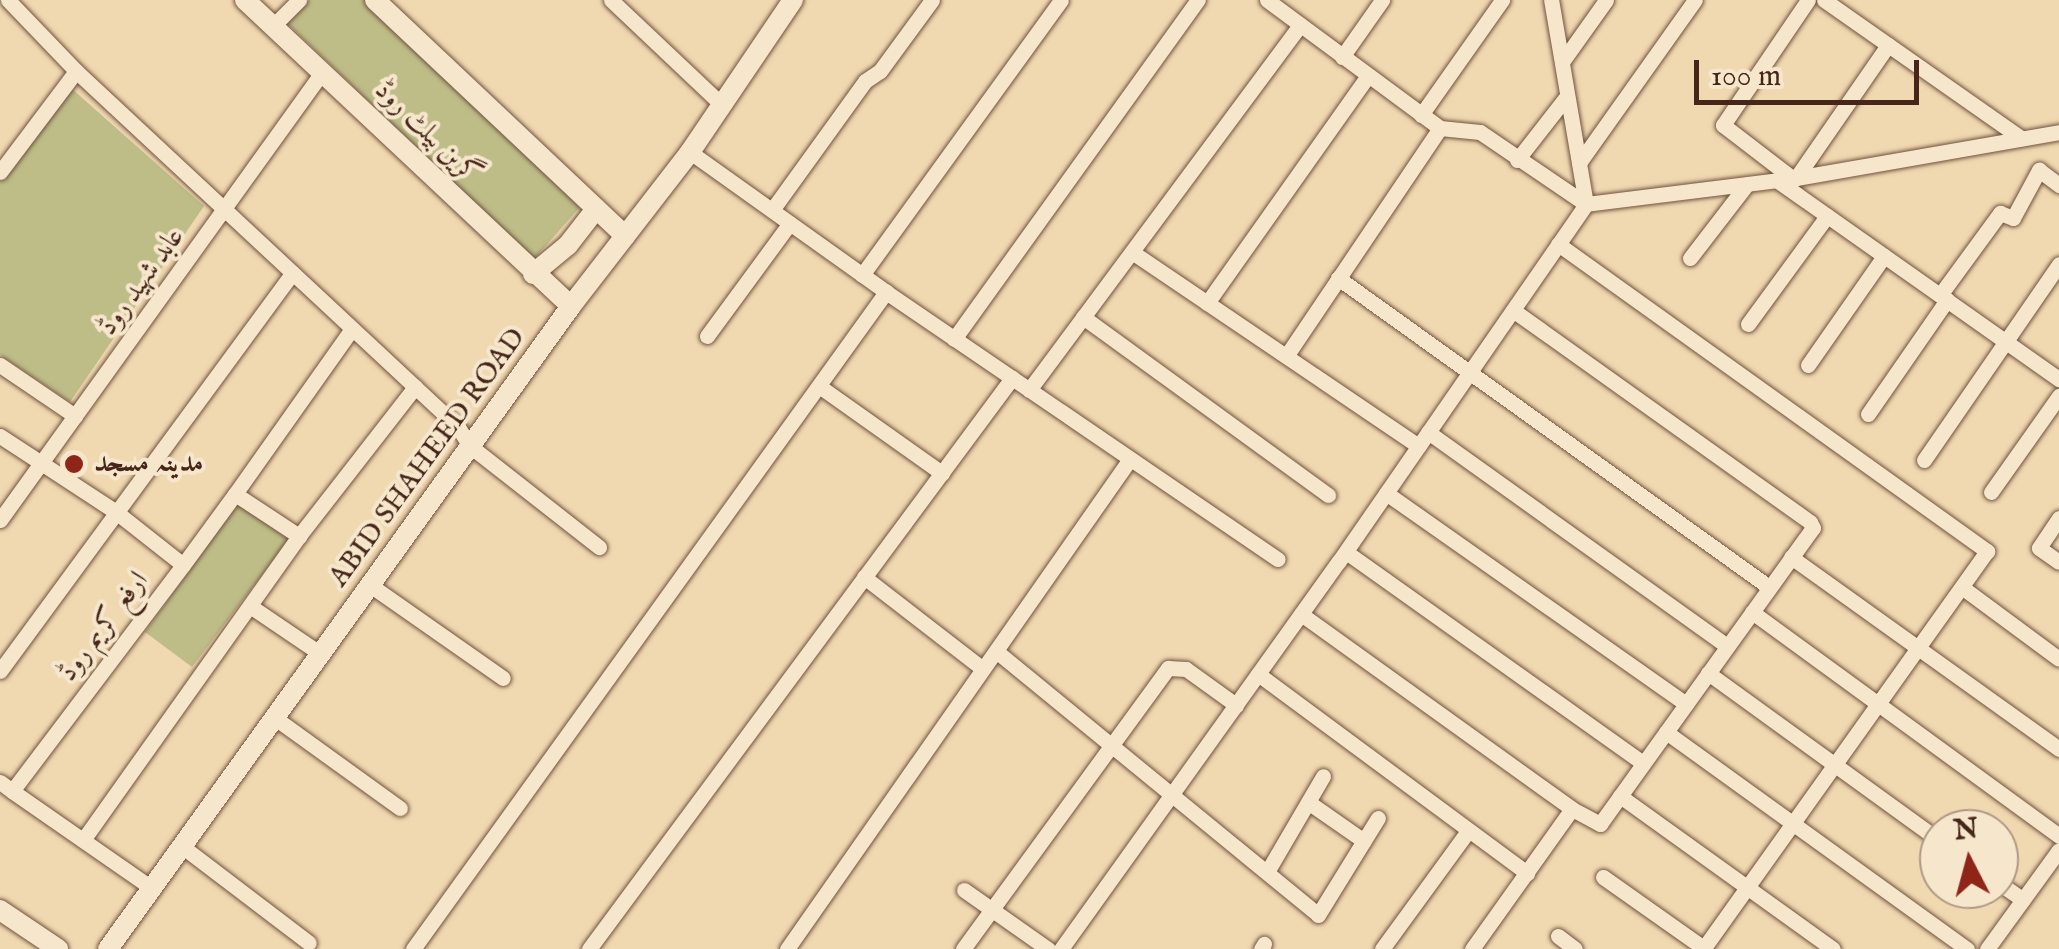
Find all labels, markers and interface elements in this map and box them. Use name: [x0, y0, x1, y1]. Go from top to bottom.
scale bar: [1699, 40, 1924, 102]
text: 100 m: [1711, 58, 1781, 96]
street label: گرین بیلٹ روڈ: [367, 74, 487, 192]
street label: عابد شہید روڈ: [92, 221, 192, 343]
street label: ABID SHAHEED ROAD: [323, 322, 533, 594]
place label: مدینہ مسجد: [94, 447, 204, 481]
marker: مدینہ مسجد: [63, 453, 85, 475]
street label: ارفع کریم روڈ: [52, 565, 156, 689]
north arrow: [1919, 809, 2019, 909]
text: N: [1952, 812, 1980, 849]

